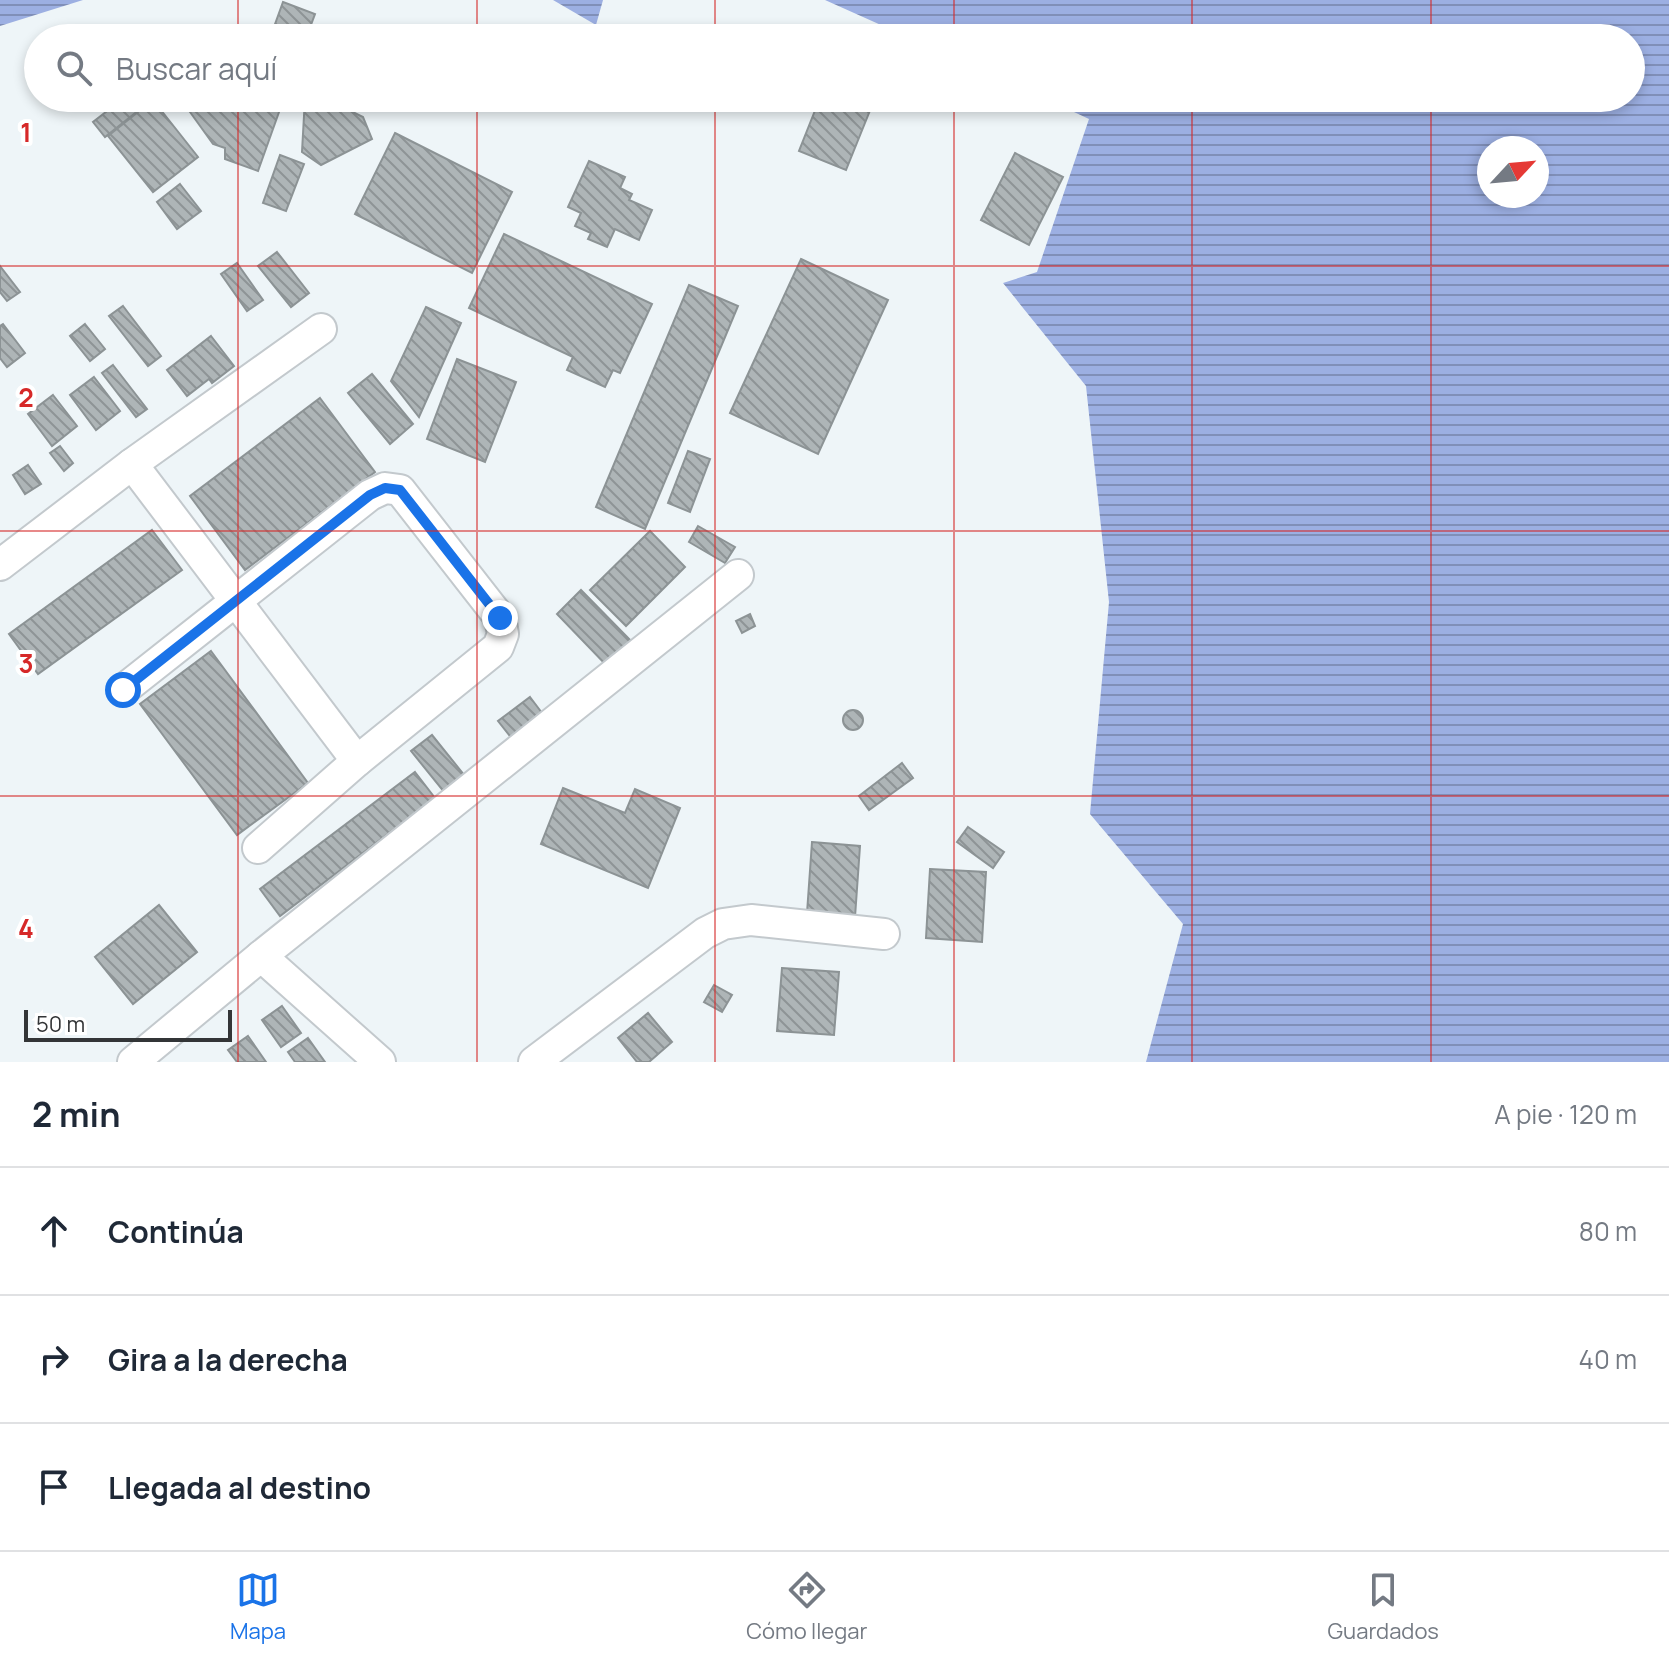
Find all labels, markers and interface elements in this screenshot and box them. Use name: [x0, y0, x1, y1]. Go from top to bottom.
search box: [24, 24, 1645, 112]
icon: search: [52, 46, 96, 90]
text: Buscar aquí: [116, 48, 277, 89]
text: 1: [20, 114, 32, 150]
north arrow: [1477, 136, 1549, 208]
text: 2: [18, 379, 34, 415]
route end: [482, 600, 518, 636]
text: 3: [18, 645, 34, 681]
route start: [105, 672, 141, 708]
text: 4: [18, 910, 34, 946]
scale bar: [24, 1006, 232, 1042]
text: 50 m: [36, 1009, 85, 1039]
text: 2 min: [32, 1091, 120, 1137]
text: A pie · 120 m: [1494, 1096, 1637, 1132]
icon: ahead: [32, 1209, 76, 1253]
text: Continúa: [108, 1211, 244, 1252]
text: 80 m: [1579, 1213, 1637, 1249]
icon: right: [32, 1337, 76, 1381]
text: Gira a la derecha: [108, 1339, 348, 1380]
text: 40 m: [1579, 1341, 1637, 1377]
icon: arrive: [32, 1465, 76, 1509]
text: Llegada al destino: [108, 1467, 371, 1508]
tab: Mapa: [230, 1568, 286, 1646]
tab: Cómo llegar: [746, 1568, 867, 1646]
tab: Guardados: [1328, 1568, 1439, 1646]

